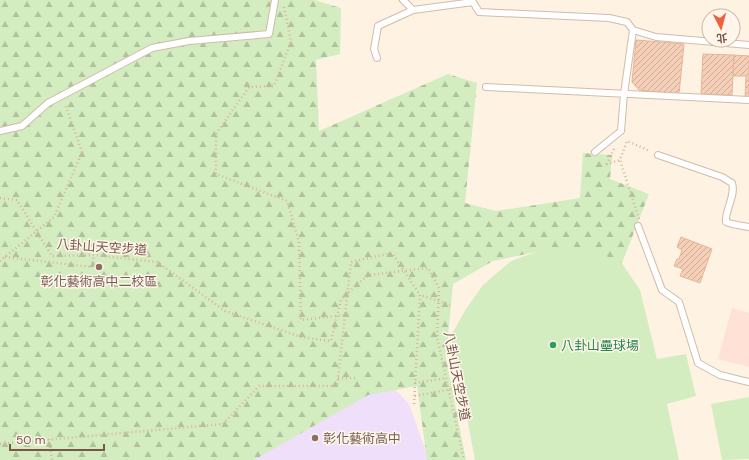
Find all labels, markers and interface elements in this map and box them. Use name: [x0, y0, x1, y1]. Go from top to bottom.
north arrow: [701, 8, 741, 48]
text: 北: [716, 30, 728, 45]
street label: 八卦山天空步道: [56, 235, 148, 259]
marker: 彰化藝術高中二校區: [94, 262, 104, 272]
place label: 彰化藝術高中二校區: [40, 273, 158, 290]
street label: 八卦山天空步道: [440, 330, 474, 422]
place label: 八卦山壘球場: [561, 337, 639, 354]
marker: 八卦山壘球場: [548, 340, 558, 350]
scale bar: [10, 426, 104, 452]
place label: 彰化藝術高中: [323, 430, 401, 447]
text: 50 m: [16, 432, 45, 448]
marker: 彰化藝術高中: [310, 433, 320, 443]

